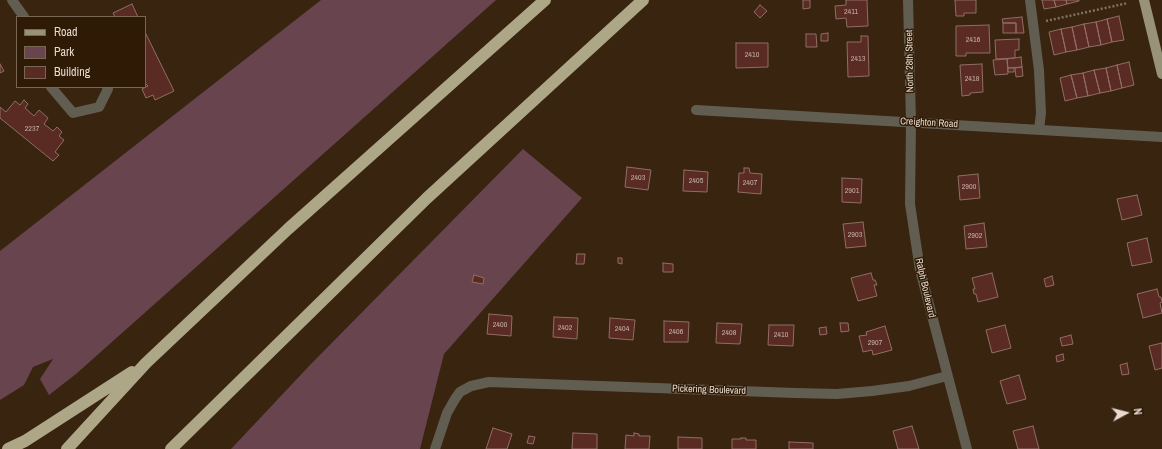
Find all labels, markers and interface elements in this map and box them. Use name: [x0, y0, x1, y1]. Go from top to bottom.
house number: 2411: [844, 7, 858, 17]
legend: [16, 16, 146, 88]
text: Road: [54, 24, 78, 40]
street label: North 28th Street: [903, 30, 917, 92]
house number: 2416: [966, 35, 980, 45]
text: Park: [54, 44, 74, 60]
house number: 2410: [745, 50, 759, 60]
house number: 2413: [851, 54, 865, 64]
text: Building: [54, 64, 90, 80]
house number: 2418: [965, 74, 979, 84]
street label: Creighton Road: [900, 115, 958, 131]
house number: 2237: [25, 124, 39, 134]
house number: 2403: [631, 173, 645, 183]
house number: 2405: [689, 176, 703, 186]
house number: 2407: [743, 178, 757, 188]
house number: 2900: [962, 182, 976, 192]
house number: 2901: [845, 186, 859, 196]
house number: 2903: [848, 230, 862, 240]
house number: 2902: [968, 231, 982, 241]
street label: Ralph Boulevard: [912, 257, 938, 319]
house number: 2400: [493, 320, 507, 330]
house number: 2402: [558, 323, 572, 333]
house number: 2404: [615, 324, 629, 334]
house number: 2406: [669, 327, 683, 337]
house number: 2408: [722, 328, 736, 338]
house number: 2410: [774, 330, 788, 340]
house number: 2907: [868, 338, 882, 348]
street label: Pickering Boulevard: [672, 383, 746, 397]
north arrow: [1106, 393, 1146, 433]
text: N: [1131, 407, 1145, 416]

